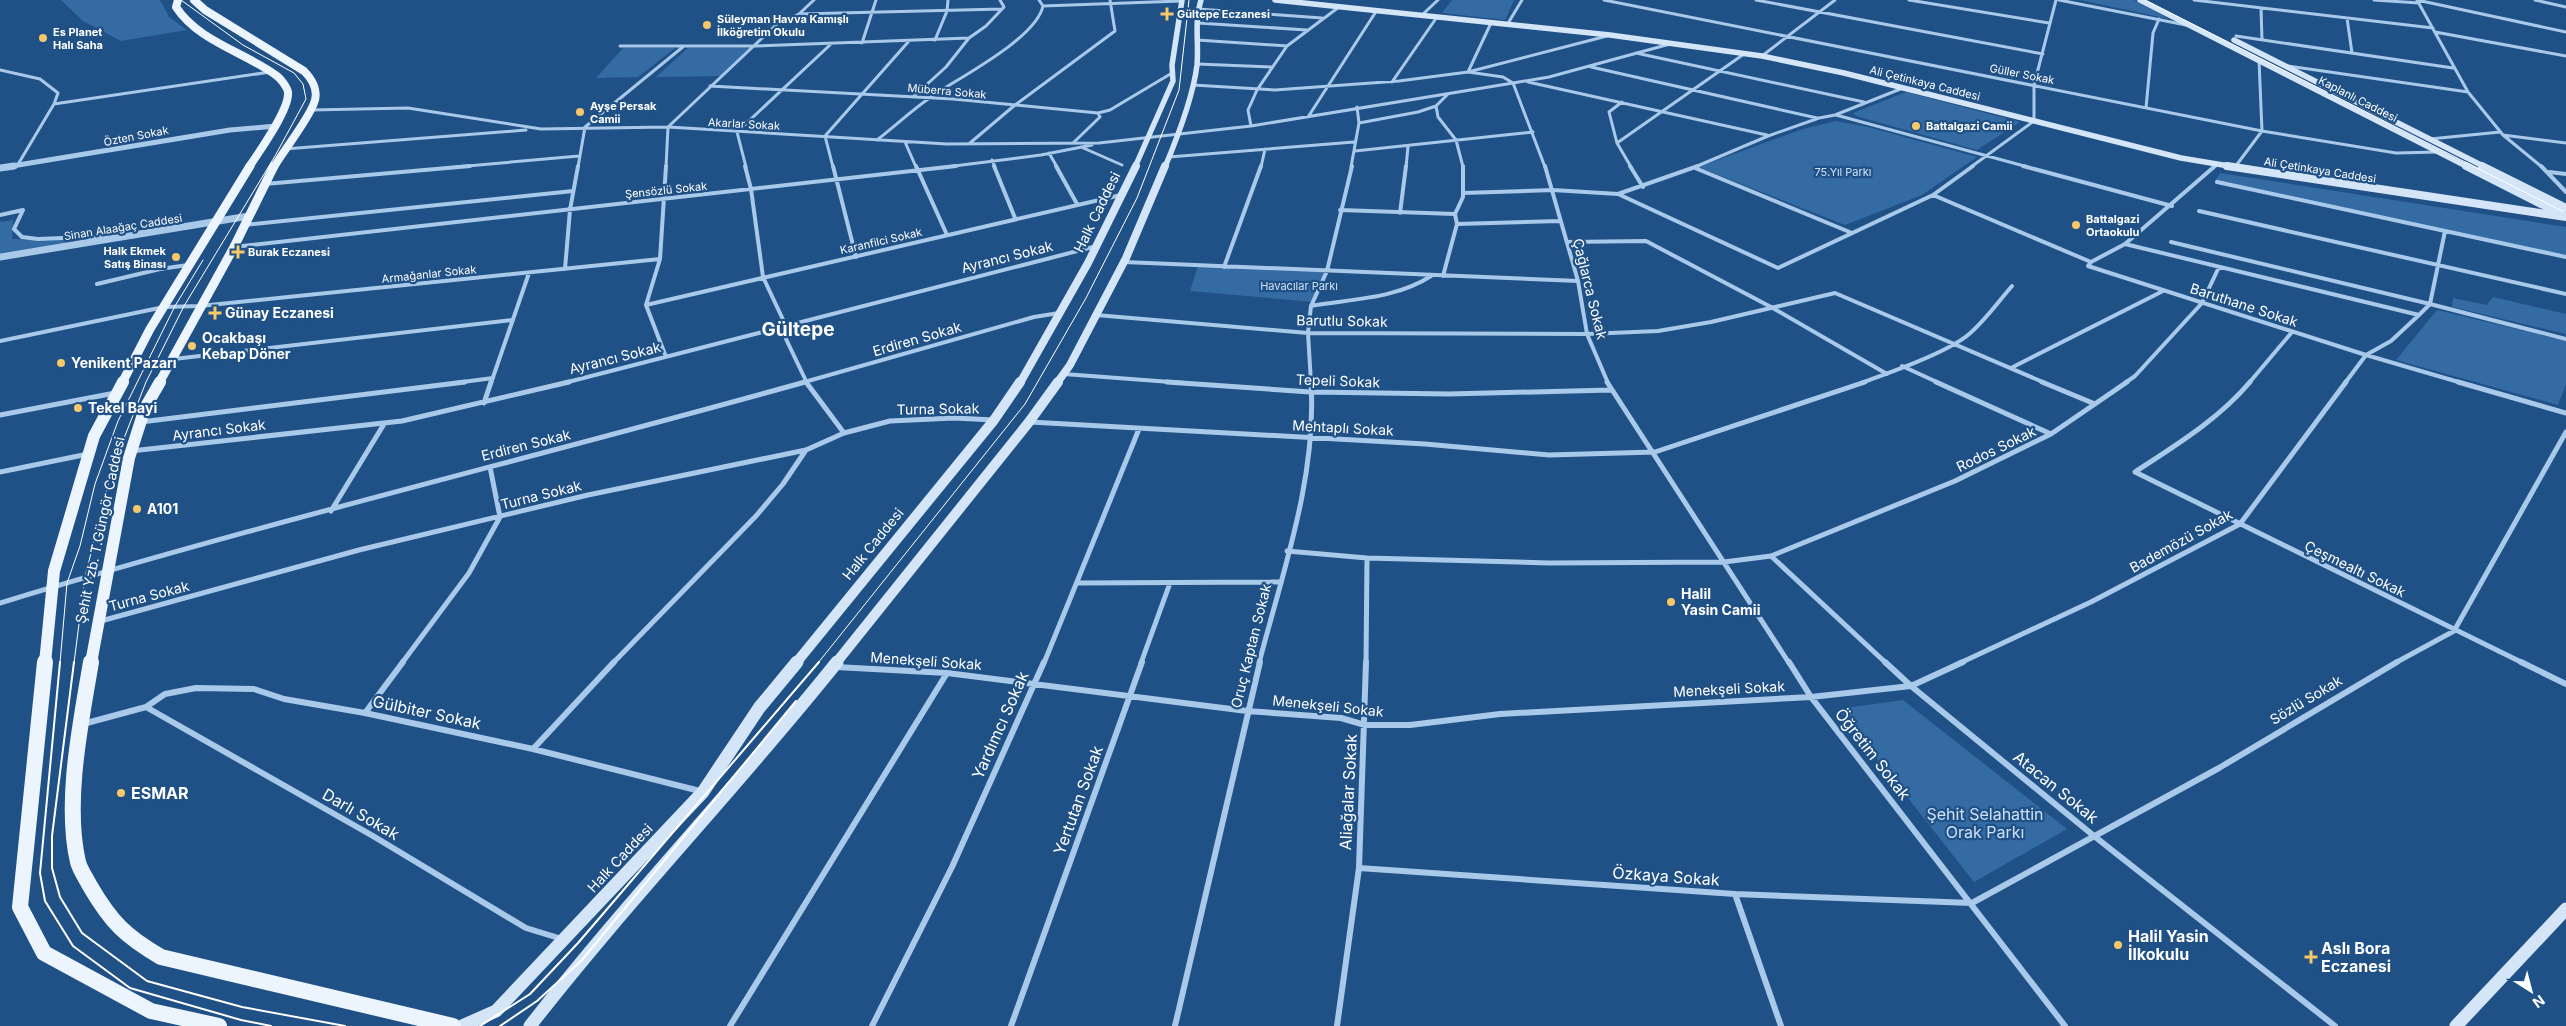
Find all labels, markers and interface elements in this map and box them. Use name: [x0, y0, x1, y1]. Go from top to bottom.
place label: Gültepe Eczanesi: [1177, 7, 1270, 21]
marker: Gültepe Eczanesi: [1161, 8, 1173, 20]
place label: Süleyman Havva Kamışlı İlköğretim Okulu: [717, 12, 849, 39]
marker: Süleyman Havva Kamışlı İlköğretim Okulu: [701, 19, 713, 31]
place label: Es Planet Halı Saha: [53, 25, 103, 52]
marker: Es Planet Halı Saha: [37, 32, 49, 44]
street label: Güller Sokak: [1988, 61, 2056, 87]
street label: Ali Çetinkaya Caddesi: [1868, 63, 1982, 103]
street label: Kaplanlı Caddesi: [2316, 73, 2400, 125]
street label: Müberra Sokak: [907, 81, 987, 101]
place label: Ayşe Persak Camii: [590, 99, 657, 126]
marker: Ayşe Persak Camii: [574, 106, 586, 118]
street label: Akarlar Sokak: [708, 115, 780, 133]
place label: Battalgazi Camii: [1926, 119, 2013, 133]
marker: Battalgazi Camii: [1910, 120, 1922, 132]
street label: Özten Sokak: [102, 123, 170, 149]
street label: Ali Çetinkaya Caddesi: [2263, 154, 2377, 186]
park label: 75.Yıl Parkı: [1814, 165, 1872, 179]
street label: Halk Caddesi: [1070, 169, 1123, 255]
street label: Şensözlü Sokak: [624, 179, 708, 201]
street label: Sinan Alaağaç Caddesi: [63, 211, 183, 243]
place label: Battalgazi Ortaokulu: [2086, 212, 2140, 239]
marker: Battalgazi Ortaokulu: [2070, 219, 2082, 231]
street label: Karanfilci Sokak: [839, 225, 923, 257]
street label: Ayrancı Sokak: [959, 237, 1055, 276]
street label: Çağlarca Sokak: [1570, 237, 1611, 341]
place label: Halk Ekmek Satış Binası: [103, 244, 167, 271]
place label: Burak Eczanesi: [248, 245, 330, 259]
marker: Burak Eczanesi: [232, 246, 244, 258]
marker: Halk Ekmek Satış Binası: [170, 251, 182, 263]
street label: Armağanlar Sokak: [381, 262, 477, 286]
park label: Havacılar Parkı: [1260, 279, 1338, 293]
street label: Baruthane Sokak: [2188, 279, 2300, 330]
place label: Günay Eczanesi: [225, 304, 334, 321]
marker: Günay Eczanesi: [209, 307, 221, 319]
street label: Barutlu Sokak: [1296, 311, 1388, 330]
district label: Gültepe: [762, 318, 834, 341]
street label: Erdiren Sokak: [871, 318, 963, 359]
place label: Ocakbaşı Kebap Döner: [202, 329, 291, 362]
street label: Ayrancı Sokak: [567, 338, 663, 377]
marker: Ocakbaşı Kebap Döner: [186, 340, 198, 352]
place label: Yenikent Pazarı: [71, 354, 177, 371]
marker: Yenikent Pazarı: [55, 357, 67, 369]
street label: Tepeli Sokak: [1296, 371, 1381, 390]
place label: Tekel Bayi: [88, 399, 157, 416]
street label: Turna Sokak: [897, 399, 980, 418]
marker: Tekel Bayi: [72, 402, 84, 414]
street label: Ayrancı Sokak: [171, 415, 267, 444]
street label: Mehtaplı Sokak: [1292, 416, 1394, 439]
street label: Rodos Sokak: [1953, 422, 2038, 475]
street label: Erdiren Sokak: [479, 425, 573, 464]
street label: Şehit Yzb. T.Güngör Caddesi: [71, 435, 128, 625]
street label: Turna Sokak: [499, 476, 583, 513]
place label: A101: [147, 500, 178, 517]
marker: A101: [131, 503, 143, 515]
street label: Halk Caddesi: [838, 504, 907, 583]
street label: Bademözü Sokak: [2126, 505, 2235, 576]
street label: Çeşmealtı Sokak: [2302, 537, 2409, 601]
street label: Turna Sokak: [107, 577, 191, 614]
street label: Oruç Kaptan Sokak: [1227, 582, 1274, 710]
place label: Halil Yasin Camii: [1681, 585, 1761, 618]
marker: Halil Yasin Camii: [1665, 596, 1677, 608]
street label: Menekşeli Sokak: [870, 648, 983, 673]
street label: Yardımcı Sokak: [967, 668, 1033, 782]
street label: Sözlü Sokak: [2267, 671, 2345, 728]
street label: Menekşeli Sokak: [1673, 677, 1786, 700]
street label: Gülbiter Sokak: [371, 691, 483, 733]
street label: Menekşeli Sokak: [1272, 691, 1385, 720]
street label: Öğretim Sokak: [1831, 704, 1915, 804]
street label: Aliağalar Sokak: [1335, 733, 1361, 851]
street label: Yertutan Sokak: [1049, 743, 1107, 857]
street label: Atacan Sokak: [2009, 747, 2103, 828]
place label: ESMAR: [131, 783, 189, 803]
street label: Darlı Sokak: [319, 784, 403, 844]
marker: ESMAR: [115, 787, 127, 799]
park label: Şehit Selahattin Orak Parkı: [1927, 804, 2043, 842]
street label: Halk Caddesi: [584, 820, 656, 895]
street label: Özkaya Sokak: [1612, 862, 1720, 890]
place label: Halil Yasin İlkokulu: [2128, 926, 2209, 964]
place label: Aslı Bora Eczanesi: [2321, 938, 2391, 976]
marker: Halil Yasin İlkokulu: [2112, 939, 2124, 951]
marker: Aslı Bora Eczanesi: [2305, 951, 2317, 963]
north arrow: [2506, 966, 2556, 1016]
text: N: [2530, 992, 2548, 1012]

